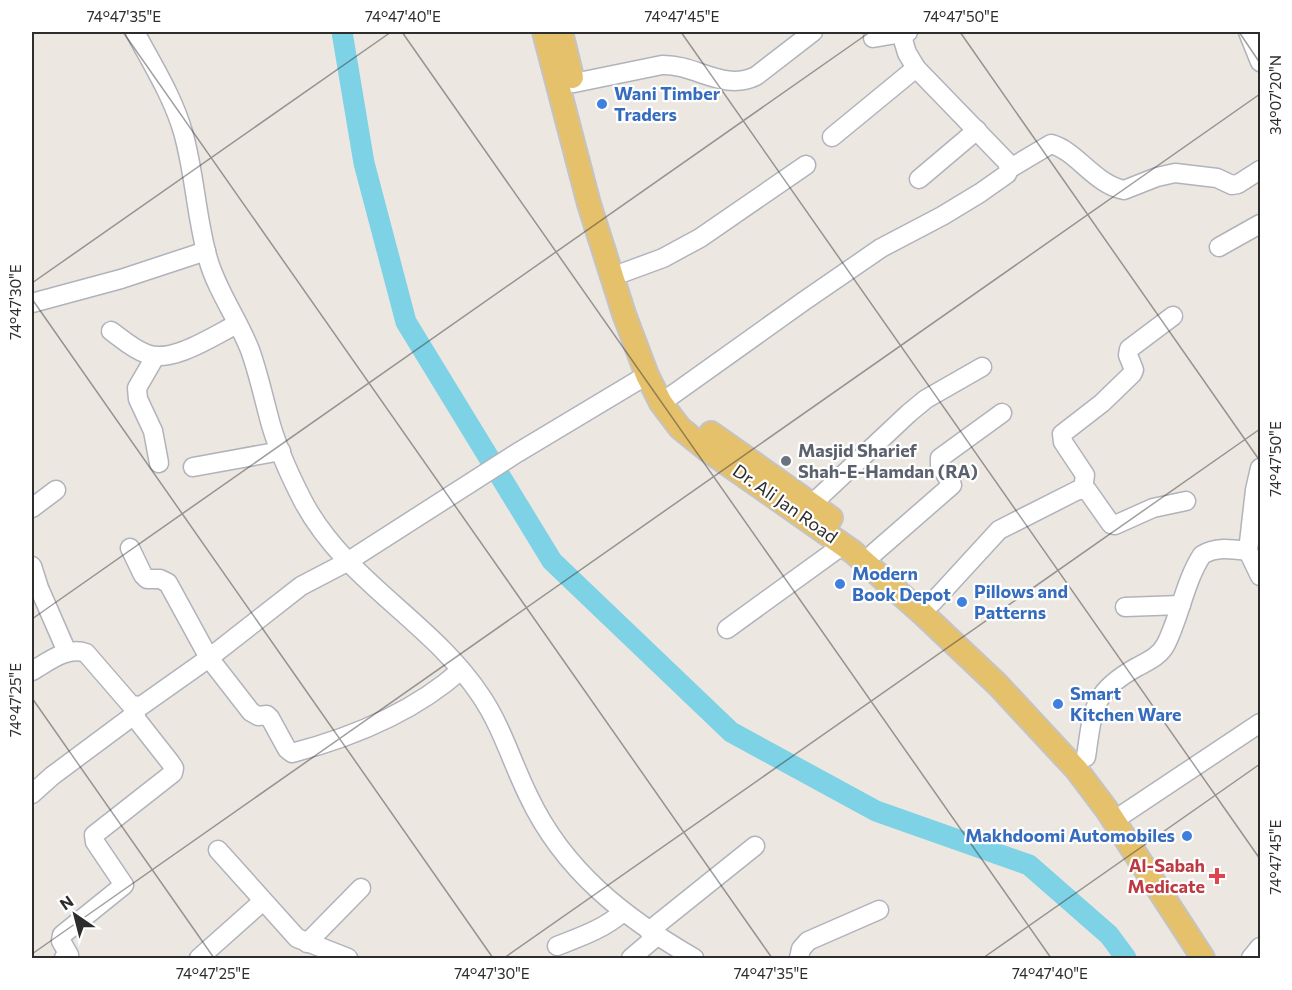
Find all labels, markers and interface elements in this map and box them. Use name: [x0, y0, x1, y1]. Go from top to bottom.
text: 74°47'35"E: [87, 7, 161, 25]
text: 74°47'40"E: [365, 7, 441, 25]
text: 74°47'45"E: [645, 7, 719, 25]
text: 74°47'50"E: [923, 7, 999, 25]
text: 34°07'20"N: [1266, 55, 1284, 135]
place label: Wani Timber Traders: [614, 82, 721, 125]
marker: Wani Timber Traders: [595, 97, 609, 111]
text: 74°47'30"E: [6, 264, 24, 340]
text: 74°47'50"E: [1266, 421, 1284, 497]
place label: Masjid Sharief Shah-E-Hamdan (RA): [798, 439, 978, 482]
marker: Masjid Sharief Shah-E-Hamdan (RA): [779, 454, 793, 468]
street label: Dr. Ali Jan Road: [729, 459, 842, 547]
place label: Modern Book Depot: [852, 562, 951, 605]
marker: Modern Book Depot: [833, 577, 847, 591]
place label: Pillows and Patterns: [974, 580, 1068, 623]
marker: Pillows and Patterns: [955, 595, 969, 609]
text: 74°47'25"E: [6, 663, 24, 737]
place label: Smart Kitchen Ware: [1070, 682, 1182, 725]
marker: Smart Kitchen Ware: [1051, 697, 1065, 711]
text: 74°47'45"E: [1266, 820, 1284, 894]
place label: Makhdoomi Automobiles: [965, 824, 1175, 846]
marker: Makhdoomi Automobiles: [1180, 829, 1194, 843]
place label: Al-Sabah Medicate: [1128, 854, 1205, 897]
marker: Al-Sabah Medicate: [1210, 869, 1224, 883]
north arrow: [45, 885, 105, 945]
text: N: [56, 891, 76, 914]
text: 74°47'25"E: [176, 964, 250, 982]
text: 74°47'30"E: [454, 964, 530, 982]
text: 74°47'35"E: [734, 964, 808, 982]
text: 74°47'40"E: [1012, 964, 1088, 982]

